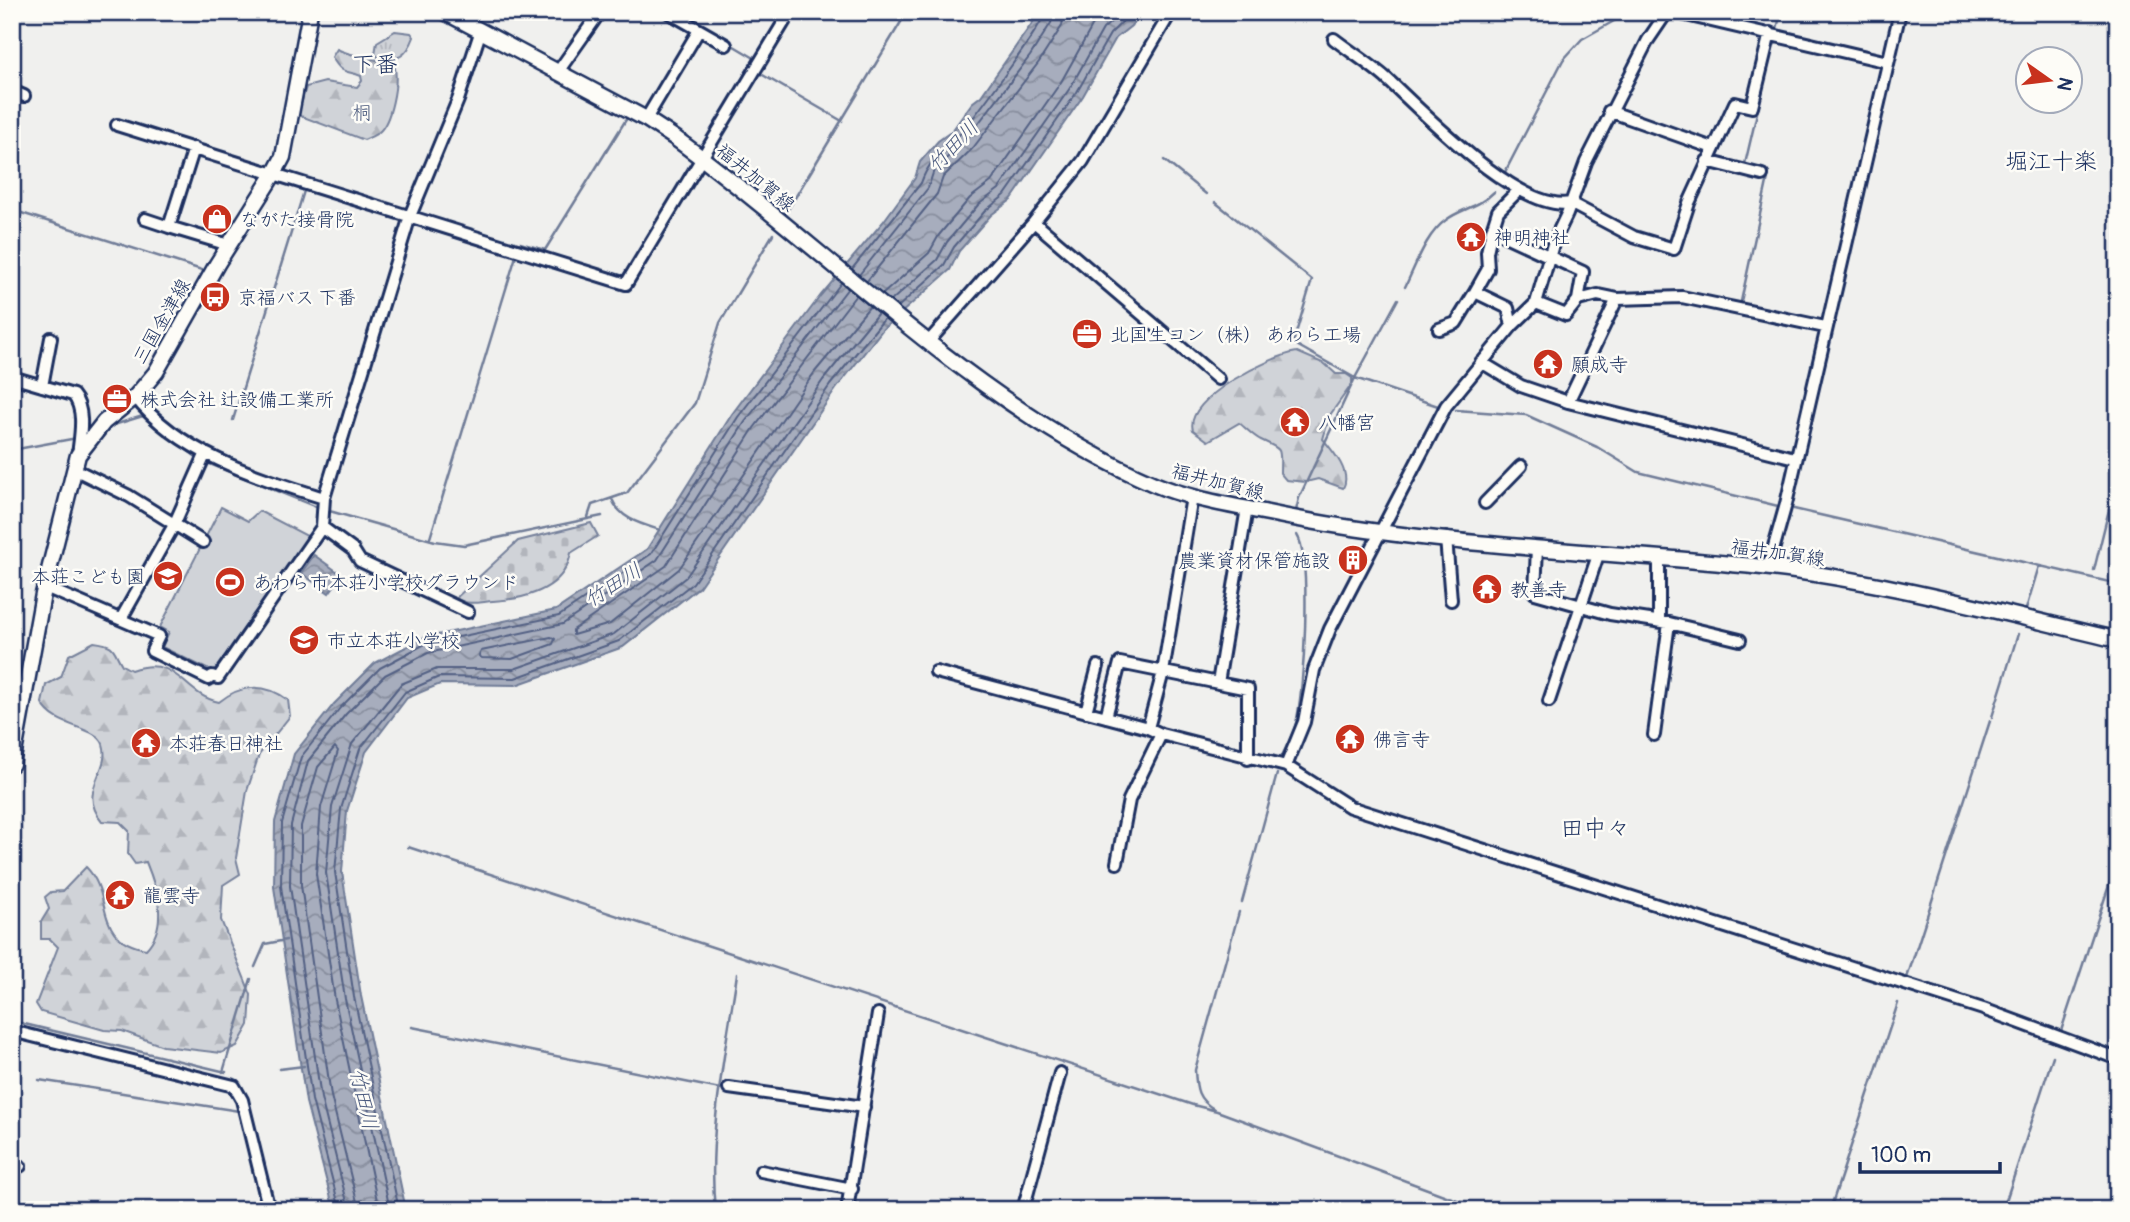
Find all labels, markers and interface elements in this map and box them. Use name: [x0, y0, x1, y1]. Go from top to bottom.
north arrow: [2014, 46, 2084, 116]
district label: 下番: [352, 50, 398, 79]
text: N: [2051, 75, 2078, 93]
park label: 桐: [352, 101, 372, 125]
water label: 竹田川: [922, 114, 985, 178]
street label: 福井加賀線: [711, 139, 800, 217]
district label: 堀江十楽: [2005, 147, 2097, 176]
shop icon: ながた接骨院: [200, 202, 234, 236]
place label: ながた接骨院: [240, 208, 354, 232]
temple icon: 神明神社: [1454, 220, 1488, 254]
place label: 神明神社: [1494, 226, 1570, 250]
street label: 三国金津線: [128, 274, 196, 369]
bus stop icon: 京福バス 下番: [198, 280, 232, 314]
place label: 京福バス 下番: [238, 286, 356, 310]
office icon: 北国生コン（株） あわら工場: [1070, 317, 1104, 351]
place label: 北国生コン（株） あわら工場: [1110, 323, 1361, 347]
temple icon: 願成寺: [1531, 347, 1565, 381]
place label: 願成寺: [1571, 353, 1628, 377]
office icon: 株式会社 辻設備工業所: [100, 382, 134, 416]
place label: 株式会社 辻設備工業所: [140, 388, 334, 412]
temple icon: 八幡宮: [1278, 405, 1312, 439]
place label: 八幡宮: [1318, 411, 1375, 435]
street label: 福井加賀線: [1169, 459, 1267, 505]
street label: 福井加賀線: [1729, 534, 1827, 571]
building icon: 農業資材保管施設: [1336, 543, 1370, 577]
place label: 農業資材保管施設: [1178, 549, 1330, 573]
water label: 竹田川: [579, 557, 647, 614]
school or university icon: 本荘こども園: [151, 559, 185, 593]
place label: 本荘こども園: [31, 565, 145, 589]
sports icon: あわら市本荘小学校グラウンド: [213, 565, 247, 599]
place label: あわら市本荘小学校グラウンド: [253, 571, 519, 595]
temple icon: 教善寺: [1470, 572, 1504, 606]
place label: 教善寺: [1510, 578, 1567, 602]
school or university icon: 市立本荘小学校: [287, 623, 321, 657]
place label: 市立本荘小学校: [327, 629, 460, 653]
temple icon: 佛言寺: [1333, 722, 1367, 756]
temple icon: 本荘春日神社: [129, 726, 163, 760]
place label: 佛言寺: [1373, 728, 1430, 752]
place label: 本荘春日神社: [169, 732, 283, 756]
district label: 田中々: [1561, 814, 1630, 843]
temple icon: 龍雲寺: [103, 878, 137, 912]
place label: 龍雲寺: [143, 884, 200, 908]
water label: 竹田川: [343, 1065, 384, 1133]
scale bar: [1860, 1131, 2000, 1175]
text: 100 m: [1871, 1142, 1931, 1169]

